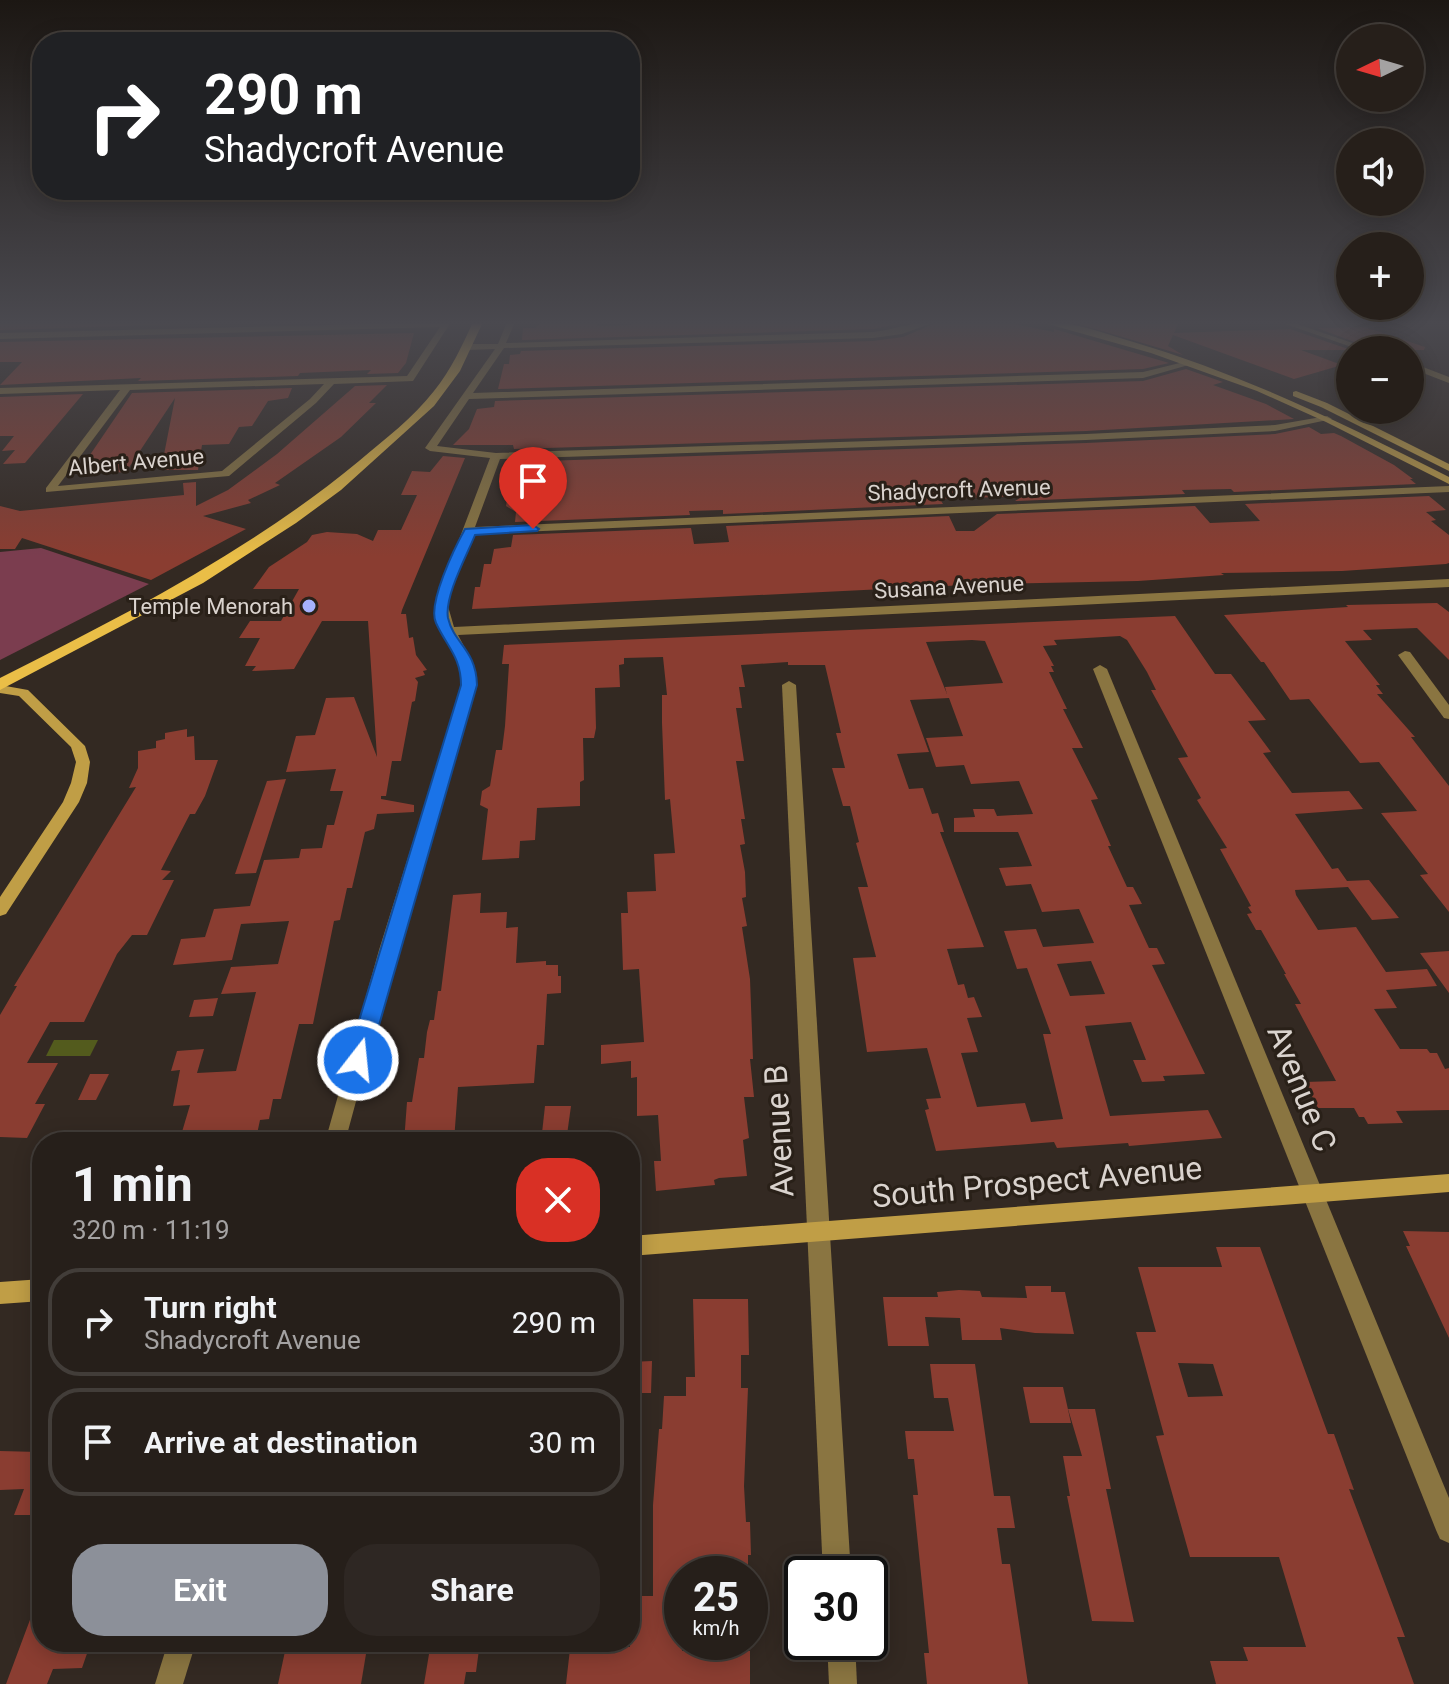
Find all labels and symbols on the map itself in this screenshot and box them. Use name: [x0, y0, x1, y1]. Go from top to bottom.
north arrow: [1336, 24, 1424, 112]
street label: Albert Avenue: [67, 444, 205, 480]
pin: [499, 447, 567, 529]
street label: Shadycroft Avenue: [867, 474, 1051, 506]
street label: Susana Avenue: [873, 571, 1025, 603]
place label: Temple Menorah: [128, 594, 293, 619]
marker: Temple Menorah: [300, 597, 318, 615]
position arrow: [316, 1018, 400, 1102]
street label: Avenue C: [1259, 1019, 1345, 1157]
street label: Avenue B: [757, 1064, 801, 1198]
street label: South Prospect Avenue: [870, 1149, 1204, 1215]
speed limit sign: 30: [784, 1556, 888, 1660]

